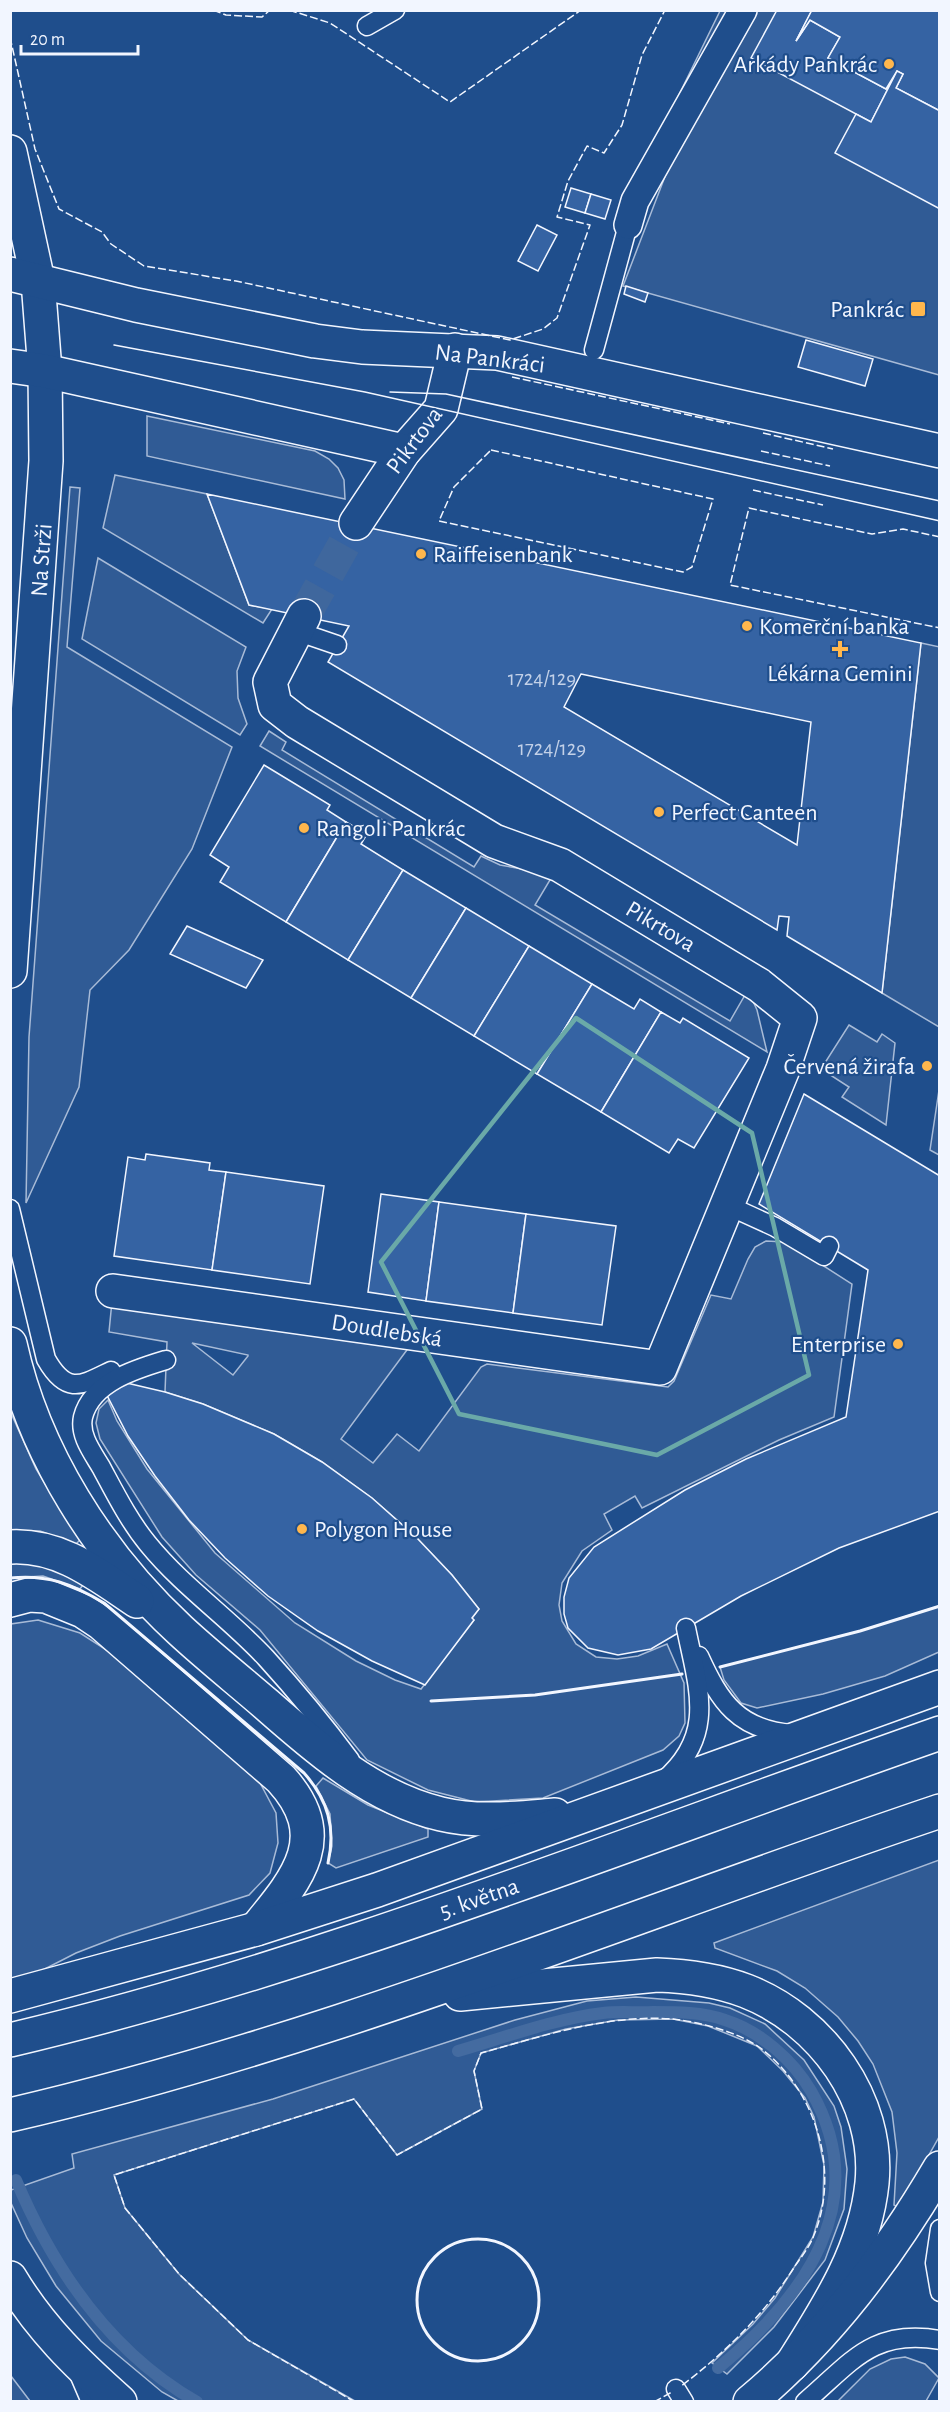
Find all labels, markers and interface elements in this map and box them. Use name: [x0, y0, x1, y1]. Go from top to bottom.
scale bar: [21, 18, 138, 56]
text: 20 m: [30, 31, 65, 49]
place label: Arkády Pankrác: [734, 53, 877, 77]
marker: Arkády Pankrác: [882, 57, 896, 71]
place label: Pankrác: [830, 298, 904, 322]
marker: Pankrác: [909, 300, 927, 318]
street label: Na Pankráci: [434, 340, 546, 378]
street label: Pikrtova: [382, 403, 447, 478]
street label: Na Strži: [27, 523, 57, 598]
place label: Raiffeisenbank: [433, 543, 573, 567]
marker: Raiffeisenbank: [414, 547, 428, 561]
place label: Komerční banka: [759, 615, 909, 639]
marker: Komerční banka: [740, 619, 754, 633]
marker: Lékárna Gemini: [833, 642, 847, 656]
place label: Lékárna Gemini: [767, 662, 913, 686]
house number: 1724/129: [508, 668, 576, 689]
house number: 1724/129: [518, 738, 586, 759]
place label: Perfect Canteen: [671, 801, 818, 825]
marker: Perfect Canteen: [652, 805, 666, 819]
place label: Rangoli Pankrác: [316, 817, 465, 841]
marker: Rangoli Pankrác: [297, 821, 311, 835]
street label: Pikrtova: [621, 897, 699, 957]
place label: Červená žirafa: [783, 1054, 915, 1079]
marker: Červená žirafa: [920, 1059, 934, 1073]
street label: Doudlebská: [330, 1310, 444, 1352]
place label: Enterprise: [791, 1333, 886, 1357]
marker: Enterprise: [891, 1337, 905, 1351]
place label: Polygon House: [314, 1518, 452, 1542]
marker: Polygon House: [295, 1522, 309, 1536]
street label: 5. května: [436, 1874, 522, 1924]

